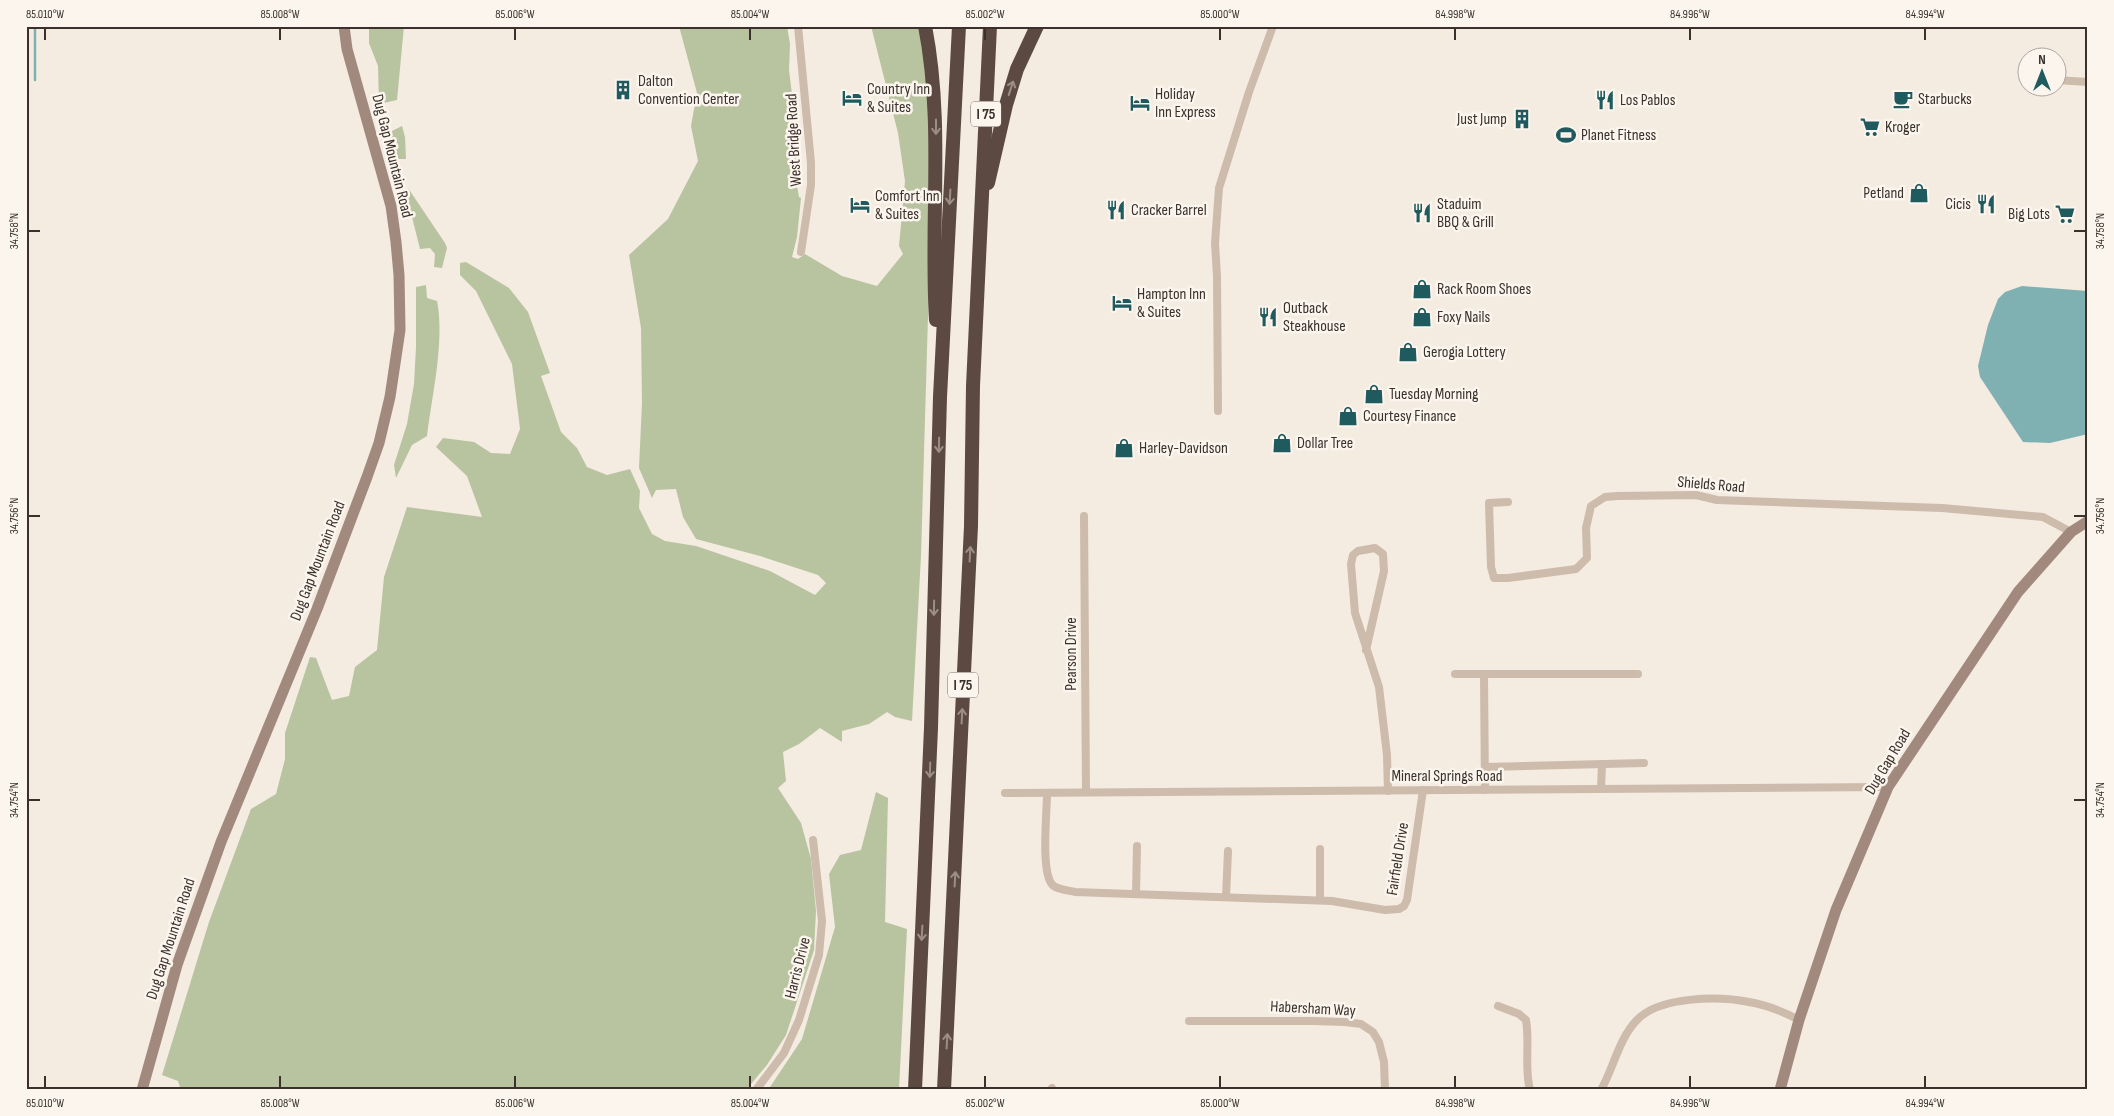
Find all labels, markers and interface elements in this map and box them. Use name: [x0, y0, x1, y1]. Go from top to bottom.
text: 85.010°W: [26, 7, 64, 22]
text: 85.008°W: [260, 7, 300, 22]
text: 85.006°W: [495, 7, 535, 22]
text: 85.004°W: [731, 7, 769, 22]
text: 85.002°W: [966, 7, 1005, 22]
text: 85.000°W: [1200, 7, 1240, 22]
text: 84.998°W: [1435, 7, 1475, 22]
text: 84.996°W: [1670, 7, 1710, 22]
text: 84.994°W: [1905, 7, 1945, 22]
north arrow: [2016, 48, 2066, 98]
text: N: [2038, 51, 2046, 68]
place label: Dalton Convention Center: [638, 72, 740, 109]
building icon: Dalton Convention Center: [612, 79, 634, 101]
place label: Country Inn & Suites: [867, 80, 930, 117]
one-way arrow: [1007, 80, 1017, 96]
place label: Holiday Inn Express: [1155, 85, 1216, 122]
hotel icon: Country Inn & Suites: [841, 87, 863, 109]
cafe icon: Starbucks: [1892, 88, 1914, 110]
restaurant icon: Los Pablos: [1594, 89, 1616, 111]
place label: Starbucks: [1918, 90, 1972, 109]
place label: Los Pablos: [1620, 91, 1676, 110]
street label: Dug Gap Mountain Road: [367, 92, 417, 220]
hotel icon: Holiday Inn Express: [1129, 92, 1151, 114]
street label: West Bridge Road: [782, 93, 806, 187]
road number: I 75: [971, 102, 1001, 126]
building icon: Just Jump: [1511, 108, 1533, 130]
place label: Just Jump: [1456, 110, 1507, 129]
supermarket icon: Kroger: [1859, 116, 1881, 138]
one-way arrow: [931, 118, 941, 134]
place label: Kroger: [1885, 118, 1921, 137]
sports icon: Planet Fitness: [1555, 124, 1577, 146]
place label: Planet Fitness: [1581, 126, 1657, 145]
shop icon: Petland: [1908, 182, 1930, 204]
place label: Petland: [1863, 184, 1904, 203]
place label: Comfort Inn & Suites: [875, 187, 940, 224]
one-way arrow: [945, 189, 954, 205]
restaurant icon: Cicis: [1975, 193, 1997, 215]
hotel icon: Comfort Inn & Suites: [849, 194, 871, 216]
place label: Staduim BBQ & Grill: [1437, 195, 1494, 232]
place label: Cicis: [1945, 195, 1971, 214]
restaurant icon: Cracker Barrel: [1105, 199, 1127, 221]
place label: Cracker Barrel: [1131, 201, 1207, 220]
restaurant icon: Staduim BBQ & Grill: [1411, 202, 1433, 224]
supermarket icon: Big Lots: [2054, 203, 2076, 225]
place label: Big Lots: [2008, 205, 2050, 224]
text: 34.758°N: [7, 213, 22, 249]
text: 34.758°N: [2093, 213, 2108, 249]
shop icon: Rack Room Shoes: [1411, 278, 1433, 300]
place label: Rack Room Shoes: [1437, 280, 1531, 299]
place label: Hampton Inn & Suites: [1137, 285, 1206, 322]
hotel icon: Hampton Inn & Suites: [1111, 292, 1133, 314]
place label: Outback Steakhouse: [1283, 299, 1346, 336]
restaurant icon: Outback Steakhouse: [1257, 306, 1279, 328]
shop icon: Foxy Nails: [1411, 306, 1433, 328]
place label: Foxy Nails: [1437, 308, 1490, 327]
shop icon: Gerogia Lottery: [1397, 341, 1419, 363]
place label: Gerogia Lottery: [1423, 343, 1506, 362]
shop icon: Tuesday Morning: [1363, 383, 1385, 405]
place label: Tuesday Morning: [1389, 385, 1478, 404]
shop icon: Courtesy Finance: [1337, 405, 1359, 427]
place label: Courtesy Finance: [1363, 407, 1456, 426]
shop icon: Dollar Tree: [1271, 432, 1293, 454]
place label: Dollar Tree: [1297, 434, 1353, 453]
one-way arrow: [934, 437, 943, 453]
shop icon: Harley-Davidson: [1113, 437, 1135, 459]
place label: Harley-Davidson: [1139, 439, 1228, 458]
street label: Shields Road: [1676, 473, 1746, 497]
text: 34.756°N: [7, 498, 22, 534]
text: 34.756°N: [2093, 498, 2108, 534]
street label: Dug Gap Mountain Road: [286, 499, 350, 623]
one-way arrow: [965, 546, 974, 562]
one-way arrow: [930, 600, 939, 616]
street label: Pearson Drive: [1062, 617, 1081, 691]
road number: I 75: [948, 672, 978, 698]
one-way arrow: [957, 709, 966, 725]
street label: Dug Gap Road: [1861, 726, 1915, 798]
one-way arrow: [925, 762, 935, 778]
street label: Mineral Springs Road: [1392, 767, 1503, 786]
text: 34.754°N: [7, 782, 22, 818]
text: 34.754°N: [2093, 782, 2108, 818]
street label: Fairfield Drive: [1383, 821, 1413, 897]
one-way arrow: [950, 871, 959, 887]
street label: Dug Gap Mountain Road: [142, 876, 200, 1002]
one-way arrow: [918, 924, 927, 940]
street label: Harris Drive: [781, 935, 815, 1001]
street label: Habersham Way: [1270, 997, 1356, 1021]
one-way arrow: [942, 1033, 951, 1049]
text: 85.010°W: [26, 1096, 64, 1111]
text: 85.008°W: [260, 1096, 300, 1111]
text: 85.006°W: [495, 1096, 535, 1111]
text: 85.004°W: [731, 1096, 769, 1111]
text: 85.002°W: [966, 1096, 1005, 1111]
text: 85.000°W: [1200, 1096, 1240, 1111]
text: 84.998°W: [1435, 1096, 1475, 1111]
text: 84.996°W: [1670, 1096, 1710, 1111]
text: 84.994°W: [1905, 1096, 1945, 1111]

